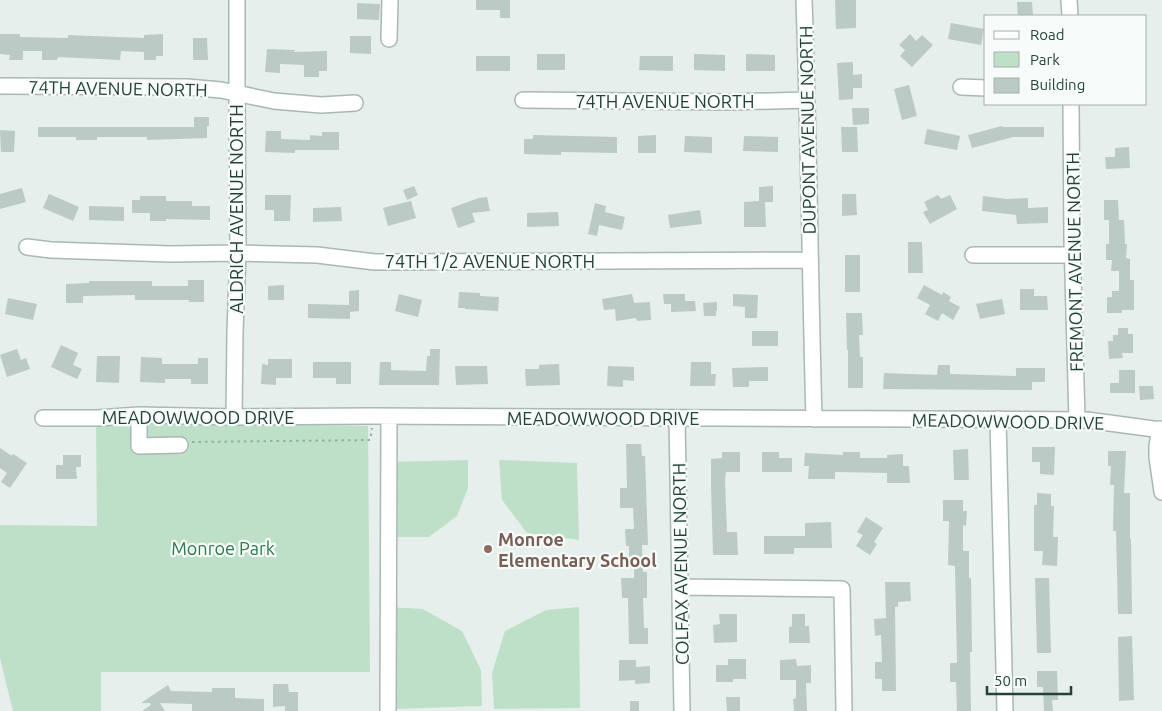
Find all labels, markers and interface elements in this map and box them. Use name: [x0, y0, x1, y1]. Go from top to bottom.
legend: [984, 15, 1147, 105]
street label: DUPONT AVENUE NORTH: [795, 25, 819, 235]
text: Road: [1030, 26, 1065, 43]
text: Park: [1030, 51, 1060, 68]
street label: 74TH AVENUE NORTH: [28, 76, 208, 100]
text: Building: [1030, 76, 1085, 93]
street label: 74TH AVENUE NORTH: [575, 91, 755, 111]
street label: ALDRICH AVENUE NORTH: [226, 104, 246, 314]
street label: FREMONT AVENUE NORTH: [1062, 152, 1086, 372]
street label: 74TH 1/2 AVENUE NORTH: [385, 251, 595, 271]
street label: MEADOWWOOD DRIVE: [102, 407, 294, 427]
street label: MEADOWWOOD DRIVE: [507, 408, 699, 428]
street label: MEADOWWOOD DRIVE: [911, 409, 1105, 433]
street label: COLFAX AVENUE NORTH: [668, 463, 692, 665]
place label: Monroe Elementary School: [498, 529, 657, 570]
park label: Monroe Park: [171, 538, 275, 558]
marker: Monroe Elementary School: [482, 543, 494, 555]
scale bar: [987, 664, 1071, 696]
text: 50 m: [994, 672, 1027, 689]

